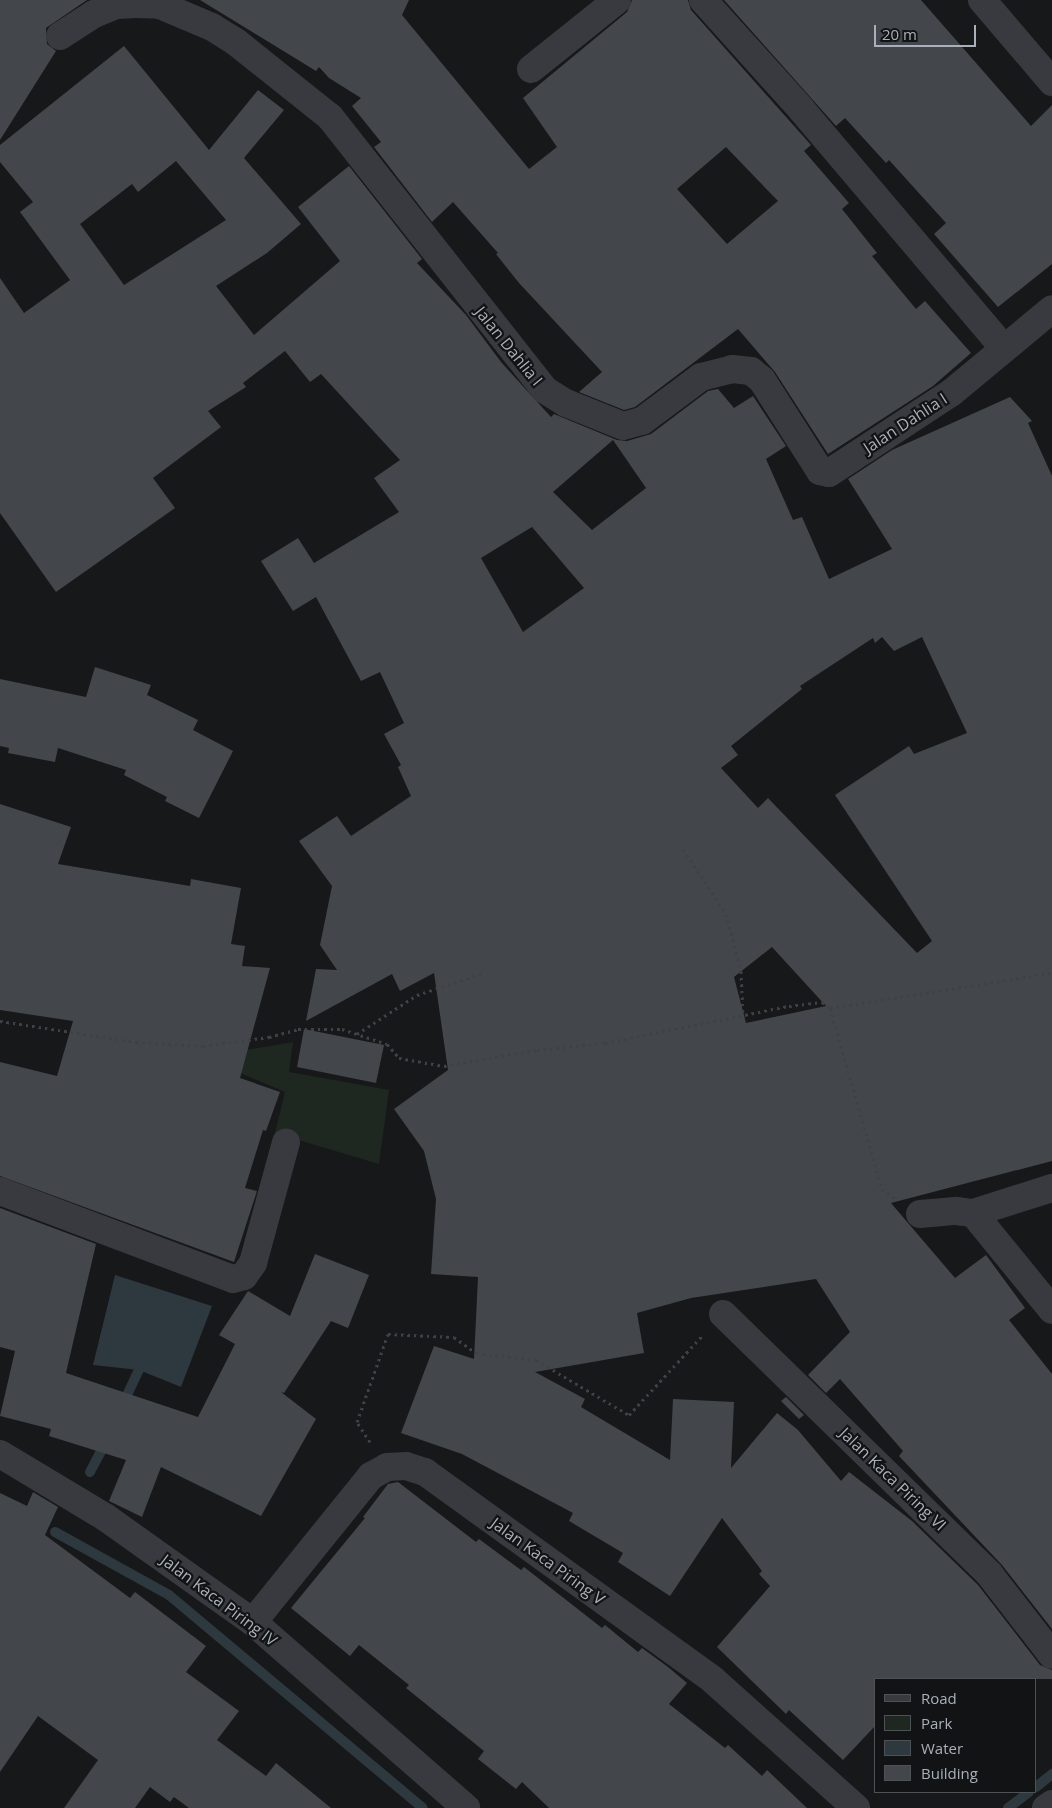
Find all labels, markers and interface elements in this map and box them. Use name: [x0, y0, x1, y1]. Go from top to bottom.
scale bar: [877, 15, 980, 47]
text: 20 m: [882, 24, 917, 44]
street label: Jalan Dahlia I: [471, 303, 547, 389]
street label: Jalan Dahlia I: [860, 389, 950, 457]
street label: Jalan Kaca Piring VI: [836, 1423, 950, 1535]
street label: Jalan Kaca Piring V: [487, 1513, 609, 1609]
street label: Jalan Kaca Piring IV: [157, 1550, 281, 1650]
legend: [874, 1678, 1037, 1793]
text: Road: [921, 1688, 957, 1708]
text: Park: [921, 1713, 952, 1733]
text: Water: [921, 1738, 963, 1758]
text: Building: [921, 1763, 978, 1783]

